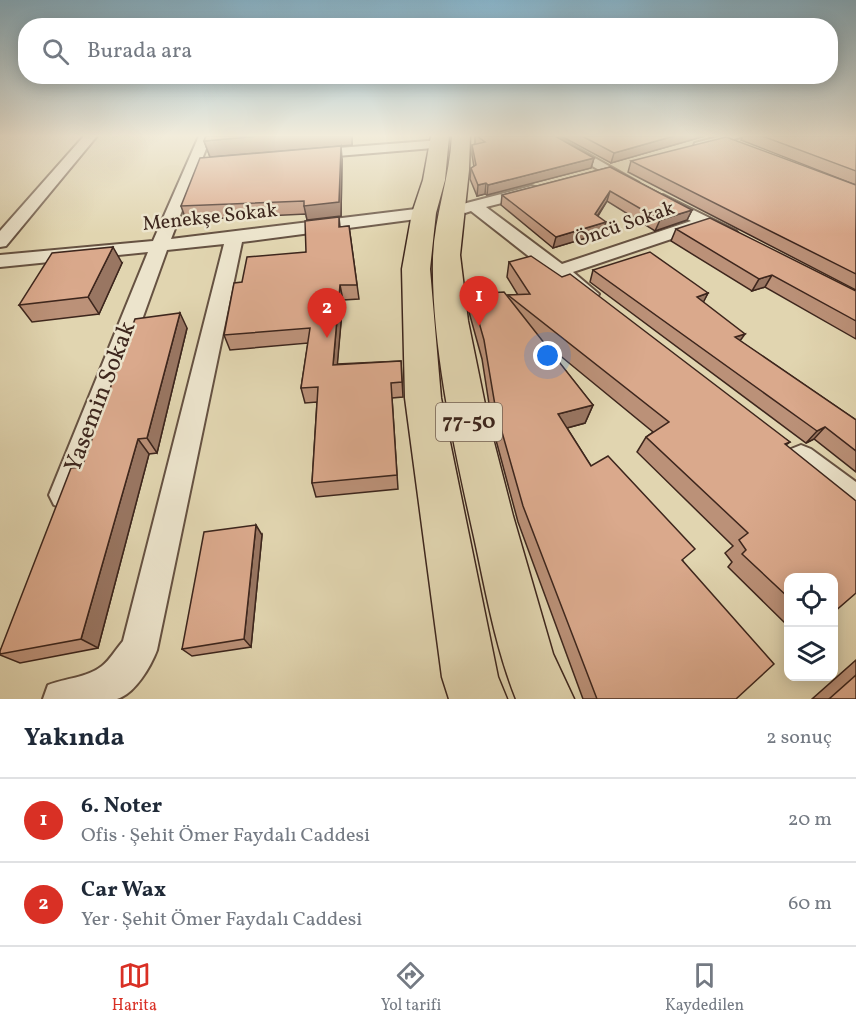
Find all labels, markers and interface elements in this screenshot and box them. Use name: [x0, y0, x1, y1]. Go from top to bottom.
search box: [18, 18, 838, 84]
icon: search: [39, 35, 72, 68]
text: Burada ara: [87, 36, 192, 67]
street label: Öncü Sokak: [571, 195, 679, 255]
street label: Menekşe Sokak: [141, 197, 279, 239]
pin: 1: [460, 276, 498, 326]
pin: 2: [308, 288, 346, 338]
street label: Yasemin Sokak: [57, 317, 145, 477]
your location: [533, 341, 562, 370]
road number: 77-50: [436, 403, 502, 441]
map controls: [784, 573, 838, 681]
button: locate: [784, 573, 838, 627]
button: layers: [784, 627, 838, 681]
text: Yakında: [24, 720, 125, 756]
text: 2 sonuç: [766, 724, 832, 752]
text: 6. Noter: [81, 791, 162, 822]
text: 1: [39, 806, 48, 834]
text: 20 m: [788, 806, 832, 834]
text: Ofis · Şehit Ömer Faydalı Caddesi: [81, 822, 370, 850]
text: Car Wax: [81, 875, 166, 906]
text: 2: [38, 890, 49, 918]
text: 60 m: [788, 890, 832, 918]
text: Yer · Şehit Ömer Faydalı Caddesi: [81, 906, 362, 934]
tab: Harita: [112, 959, 157, 1017]
tab: Yol tarifi: [381, 959, 441, 1017]
tab: Kaydedilen: [665, 959, 744, 1017]

